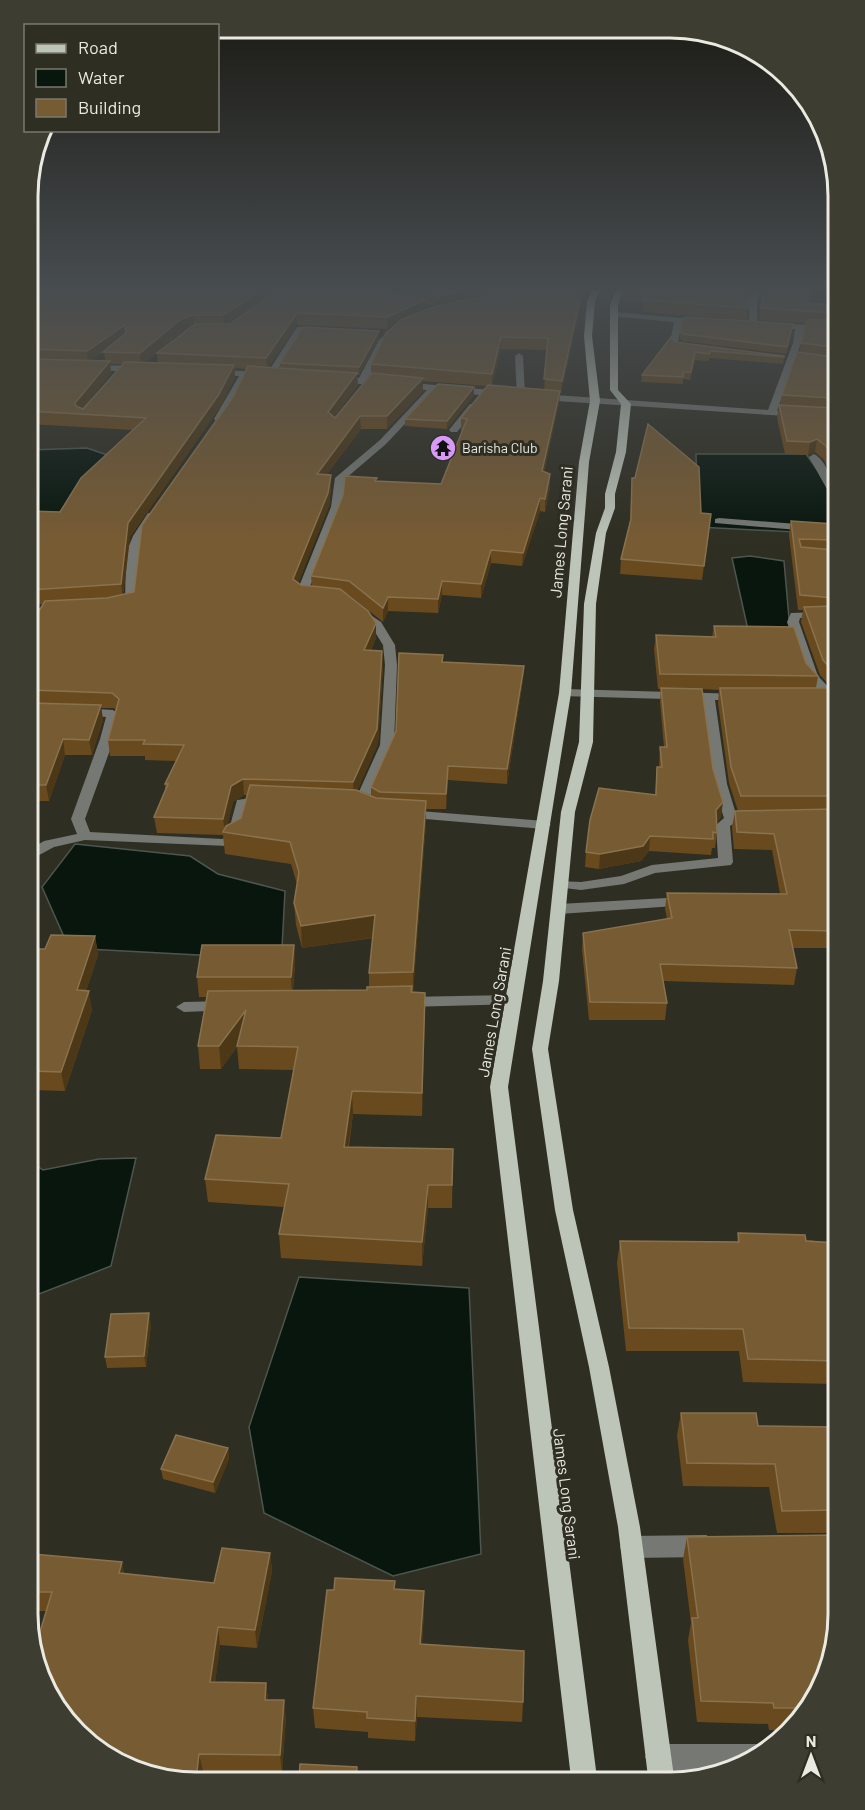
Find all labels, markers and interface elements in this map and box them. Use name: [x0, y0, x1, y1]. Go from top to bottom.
legend: [24, 24, 219, 132]
text: Road: [78, 36, 118, 58]
text: Water: [78, 66, 125, 88]
text: Building: [78, 96, 141, 118]
temple icon: Barisha Club: [428, 433, 458, 463]
place label: Barisha Club: [462, 439, 538, 456]
street label: James Long Sarani: [545, 465, 576, 599]
street label: James Long Sarani: [473, 945, 514, 1079]
street label: James Long Sarani: [550, 1427, 585, 1561]
north arrow: [781, 1726, 841, 1786]
text: N: [806, 1731, 816, 1750]

